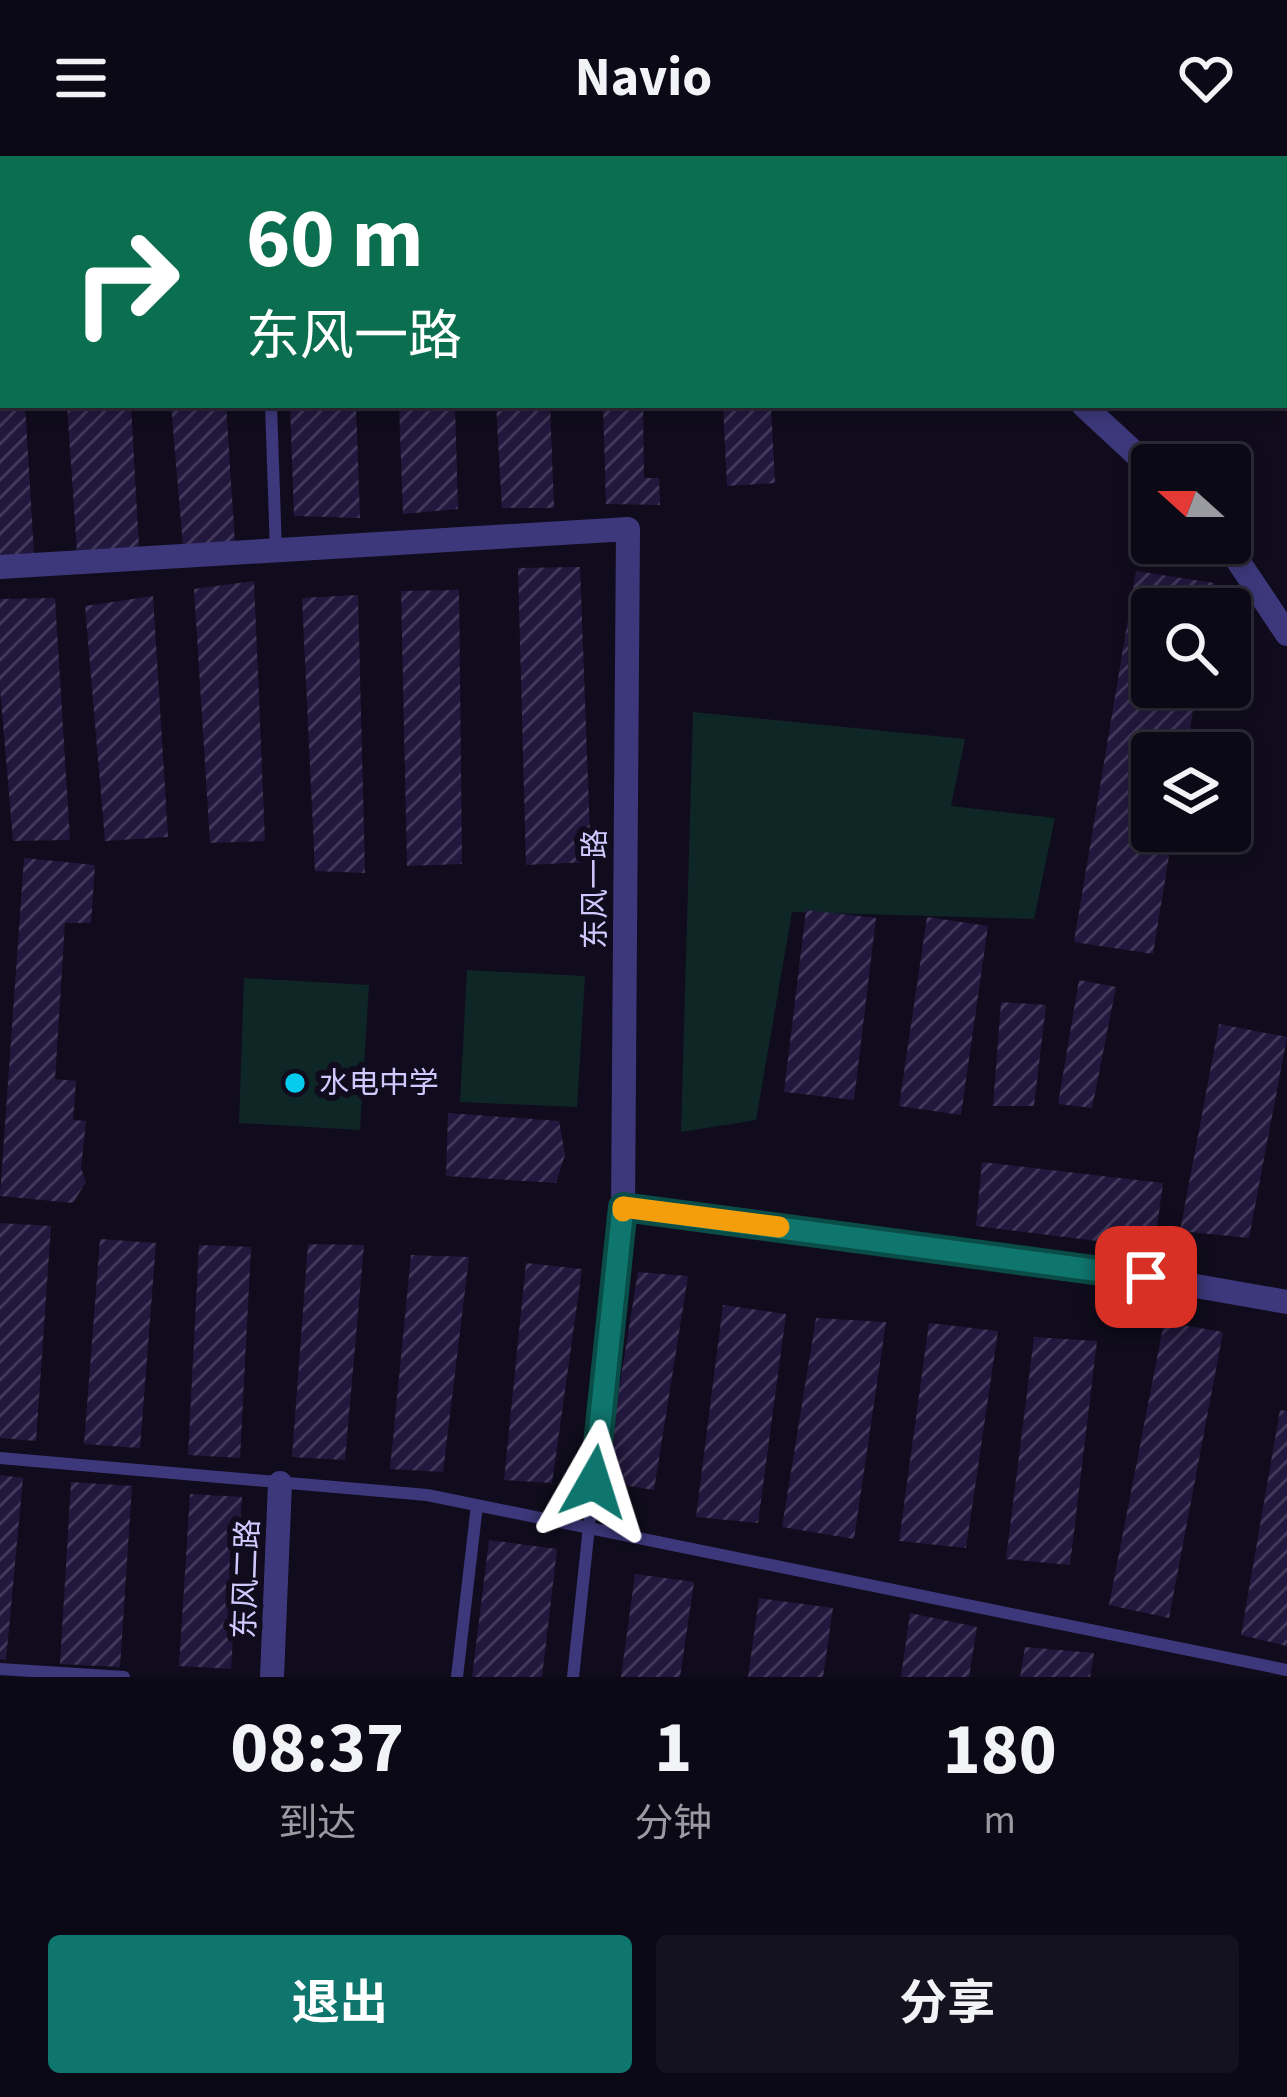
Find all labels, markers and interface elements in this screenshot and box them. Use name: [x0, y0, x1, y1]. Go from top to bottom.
text: Navio: [575, 40, 712, 117]
icon: menu: [48, 45, 114, 111]
icon: heart: [1173, 45, 1239, 111]
text: 60 m: [246, 180, 424, 300]
icon: right: [48, 204, 204, 360]
text: 东风一路: [246, 299, 462, 376]
north arrow: [1131, 444, 1251, 564]
map controls: [1131, 444, 1251, 852]
button: search: [1131, 588, 1251, 708]
button: layers: [1131, 732, 1251, 852]
street label: 东风一路: [574, 829, 617, 949]
place label: 水电中学: [319, 1062, 439, 1105]
marker: 水电中学: [282, 1070, 308, 1096]
pin: [1095, 1226, 1197, 1328]
icon: arrive: [1113, 1244, 1179, 1310]
position arrow: [531, 1419, 657, 1545]
street label: 东风二路: [223, 1518, 270, 1640]
text: 08:37: [230, 1697, 404, 1800]
text: 1: [654, 1697, 692, 1800]
text: 180: [943, 1699, 1057, 1802]
text: m: [983, 1793, 1016, 1849]
text: 到达: [278, 1796, 356, 1852]
text: 分钟: [634, 1796, 712, 1852]
button: 退出: [48, 1935, 632, 2073]
button: 分享: [656, 1935, 1239, 2073]

